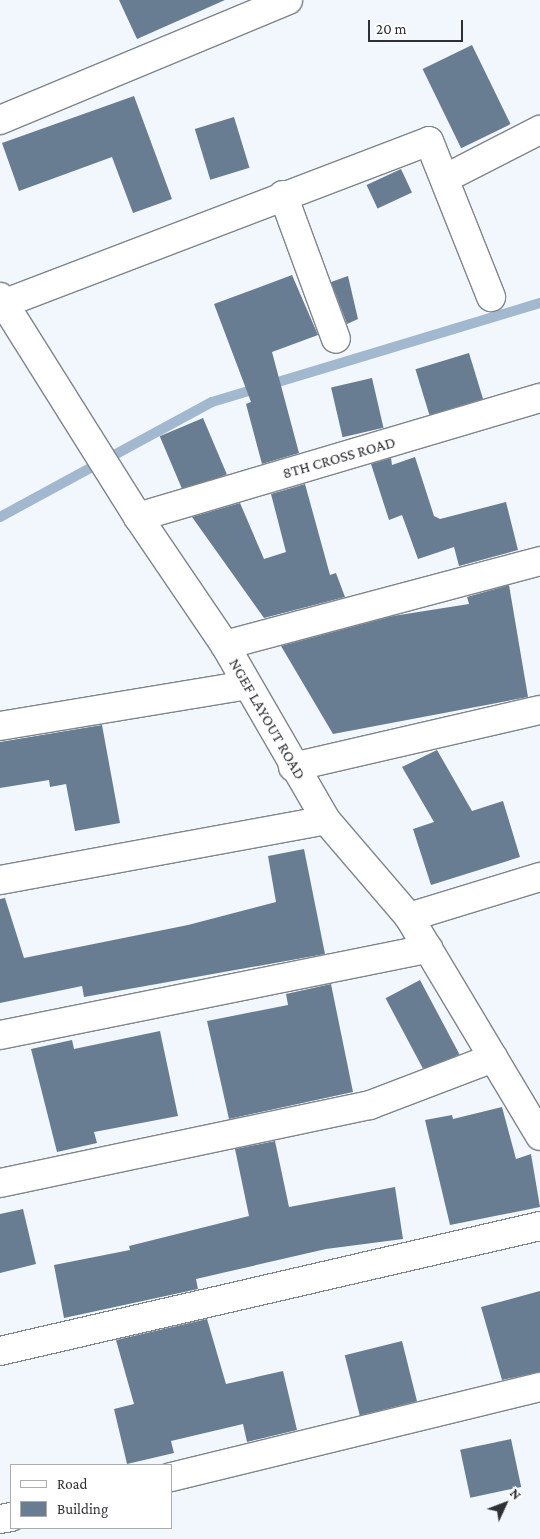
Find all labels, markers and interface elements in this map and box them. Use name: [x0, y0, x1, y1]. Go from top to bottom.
scale bar: [370, 10, 465, 42]
text: 20 m: [376, 21, 407, 37]
street label: 8TH CROSS ROAD: [280, 433, 398, 483]
street label: NGEF LAYOUT ROAD: [225, 655, 309, 783]
legend: [10, 1464, 172, 1529]
text: Road: [57, 1476, 87, 1492]
north arrow: [480, 1479, 530, 1529]
text: N: [507, 1485, 525, 1503]
text: Building: [57, 1501, 108, 1517]

